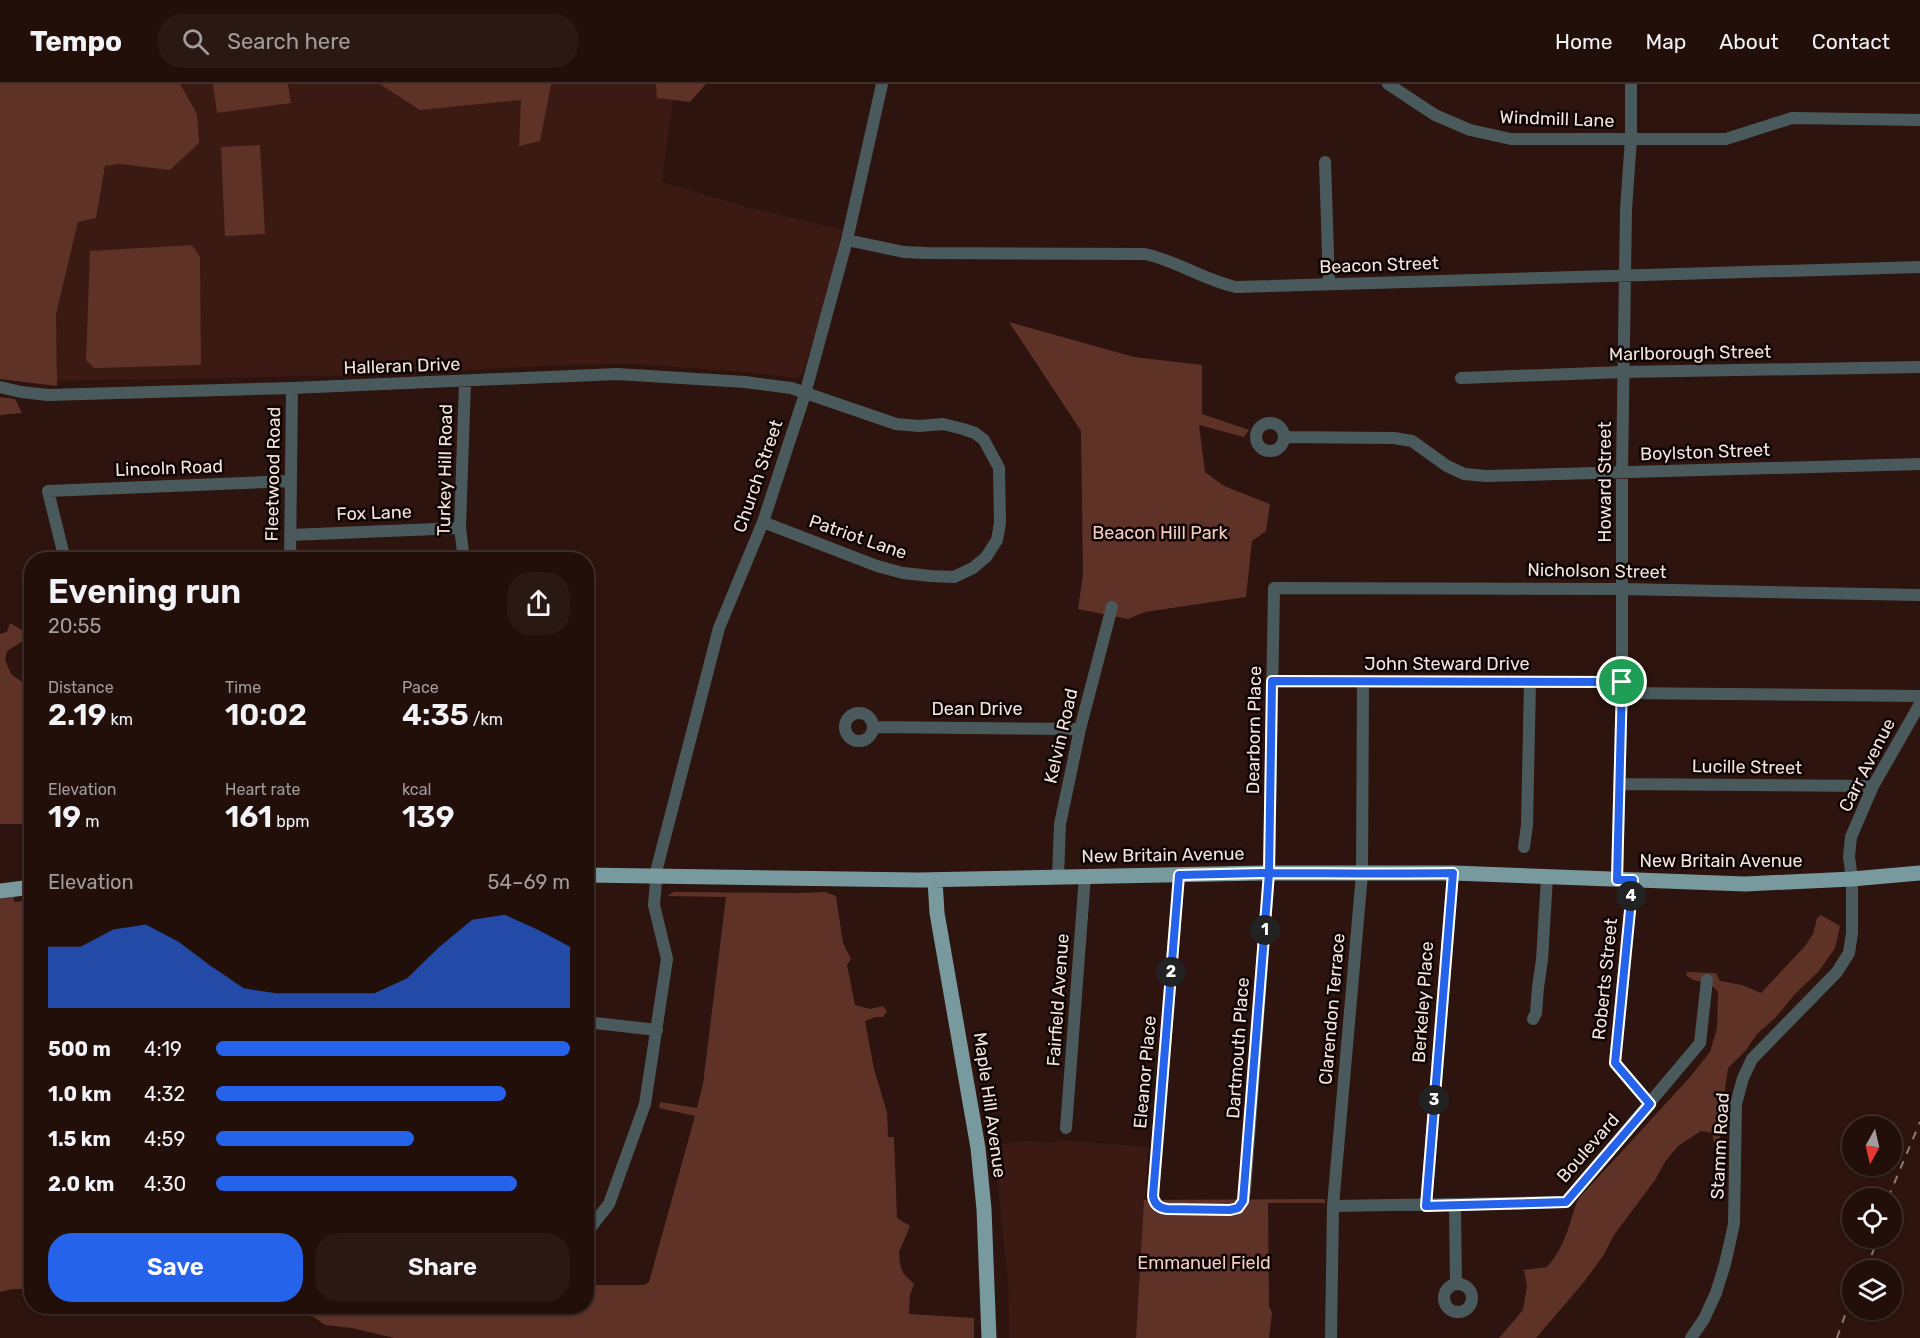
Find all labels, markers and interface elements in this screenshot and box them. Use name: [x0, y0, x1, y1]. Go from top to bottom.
search box: [158, 14, 578, 68]
text: Tempo: [30, 25, 122, 58]
icon: search: [179, 25, 212, 58]
text: Search here: [227, 28, 351, 55]
text: Home: [1555, 29, 1612, 54]
text: Map: [1645, 29, 1686, 54]
text: About: [1719, 29, 1779, 54]
text: Contact: [1812, 29, 1890, 54]
street label: Windmill Lane: [1499, 106, 1615, 132]
street label: Beacon Street: [1319, 252, 1439, 278]
street label: Marlborough Street: [1609, 341, 1771, 365]
street label: Halleran Drive: [343, 353, 461, 379]
street label: Turkey Hill Road: [433, 404, 457, 536]
street label: Fleetwood Road: [261, 406, 285, 542]
street label: Church Street: [728, 417, 788, 535]
street label: Howard Street: [1594, 422, 1616, 542]
street label: Boylston Street: [1640, 439, 1770, 465]
street label: Lincoln Road: [115, 455, 223, 481]
street label: Fox Lane: [336, 501, 412, 525]
street label: Patriot Lane: [806, 510, 910, 564]
park label: Beacon Hill Park: [1092, 522, 1228, 544]
street label: Nicholson Street: [1527, 559, 1667, 583]
text: Evening run: [48, 572, 241, 611]
button: share: [507, 572, 570, 635]
text: 20:55: [48, 614, 101, 638]
street label: John Steward Drive: [1364, 653, 1530, 675]
pin: [1596, 656, 1647, 707]
icon: arrive: [1605, 665, 1638, 698]
street label: Dearborn Place: [1242, 666, 1266, 794]
text: Distance: [48, 678, 114, 697]
text: Time: [225, 678, 261, 697]
text: Pace: [402, 678, 439, 697]
street label: Kelvin Road: [1039, 686, 1083, 786]
text: 2.19: [48, 697, 107, 733]
text: 10:02: [225, 697, 307, 733]
text: 4:35: [402, 697, 469, 733]
street label: Dean Drive: [931, 698, 1023, 720]
text: km: [107, 710, 133, 729]
text: /km: [469, 710, 503, 729]
street label: Carr Avenue: [1834, 714, 1900, 816]
street label: Lucille Street: [1692, 755, 1802, 779]
text: Elevation: [48, 780, 117, 799]
text: Heart rate: [225, 780, 300, 799]
text: kcal: [402, 780, 431, 799]
text: 19: [48, 799, 81, 835]
text: 161: [225, 799, 272, 835]
text: 139: [402, 799, 455, 835]
text: m: [81, 812, 99, 831]
text: bpm: [272, 812, 309, 831]
street label: New Britain Avenue: [1081, 843, 1245, 867]
street label: New Britain Avenue: [1639, 850, 1803, 872]
text: Elevation: [48, 870, 134, 894]
text: 54–69 m: [488, 870, 570, 894]
pin: 4: [1616, 881, 1646, 911]
text: 4: [1626, 886, 1636, 905]
pin: 1: [1250, 915, 1280, 945]
street label: Roberts Street: [1588, 917, 1622, 1041]
text: 1: [1261, 920, 1269, 939]
street label: Clarendon Terrace: [1314, 932, 1350, 1086]
street label: Fairfield Avenue: [1042, 933, 1074, 1067]
street label: Berkeley Place: [1408, 941, 1438, 1063]
pin: 2: [1156, 957, 1186, 987]
text: 2: [1166, 962, 1176, 981]
street label: Dartmouth Place: [1222, 977, 1254, 1119]
street label: Eleanor Place: [1129, 1015, 1161, 1129]
street label: Maple Hill Avenue: [969, 1031, 1011, 1179]
text: 500 m: [48, 1037, 111, 1061]
text: 4:19: [144, 1037, 182, 1061]
text: 1.0 km: [48, 1082, 111, 1106]
text: 4:32: [144, 1082, 185, 1106]
pin: 3: [1419, 1085, 1449, 1115]
text: 3: [1429, 1090, 1439, 1109]
street label: Stamm Road: [1706, 1092, 1734, 1200]
street label: Boulevard: [1552, 1109, 1624, 1187]
north arrow: [1842, 1116, 1902, 1176]
map controls: [1842, 1116, 1902, 1320]
text: 1.5 km: [48, 1127, 111, 1151]
text: 4:59: [144, 1127, 185, 1151]
text: 2.0 km: [48, 1172, 114, 1196]
text: 4:30: [144, 1172, 186, 1196]
button: locate: [1842, 1188, 1902, 1248]
button: Save: [48, 1233, 303, 1302]
button: Share: [315, 1233, 570, 1302]
park label: Emmanuel Field: [1137, 1252, 1271, 1274]
button: layers: [1842, 1260, 1902, 1320]

